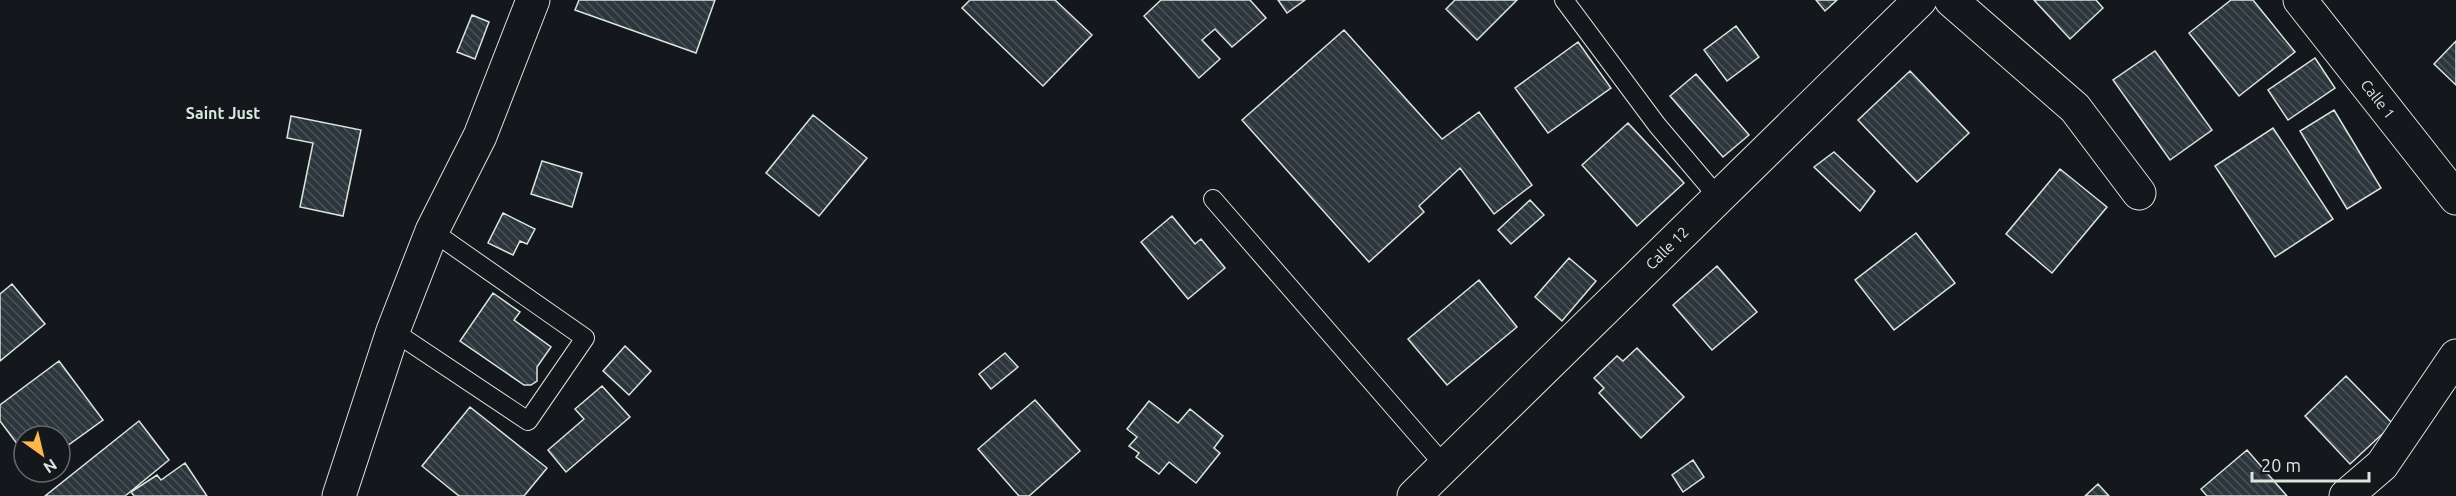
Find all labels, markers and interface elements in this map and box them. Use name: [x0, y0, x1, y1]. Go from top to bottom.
street label: Calle 1: [2357, 76, 2399, 122]
district label: Saint Just: [186, 104, 260, 122]
street label: Calle 12: [1642, 223, 1692, 273]
north arrow: [12, 424, 72, 484]
scale bar: [2252, 445, 2369, 483]
text: 20 m: [2261, 455, 2301, 475]
text: N: [40, 456, 60, 477]

